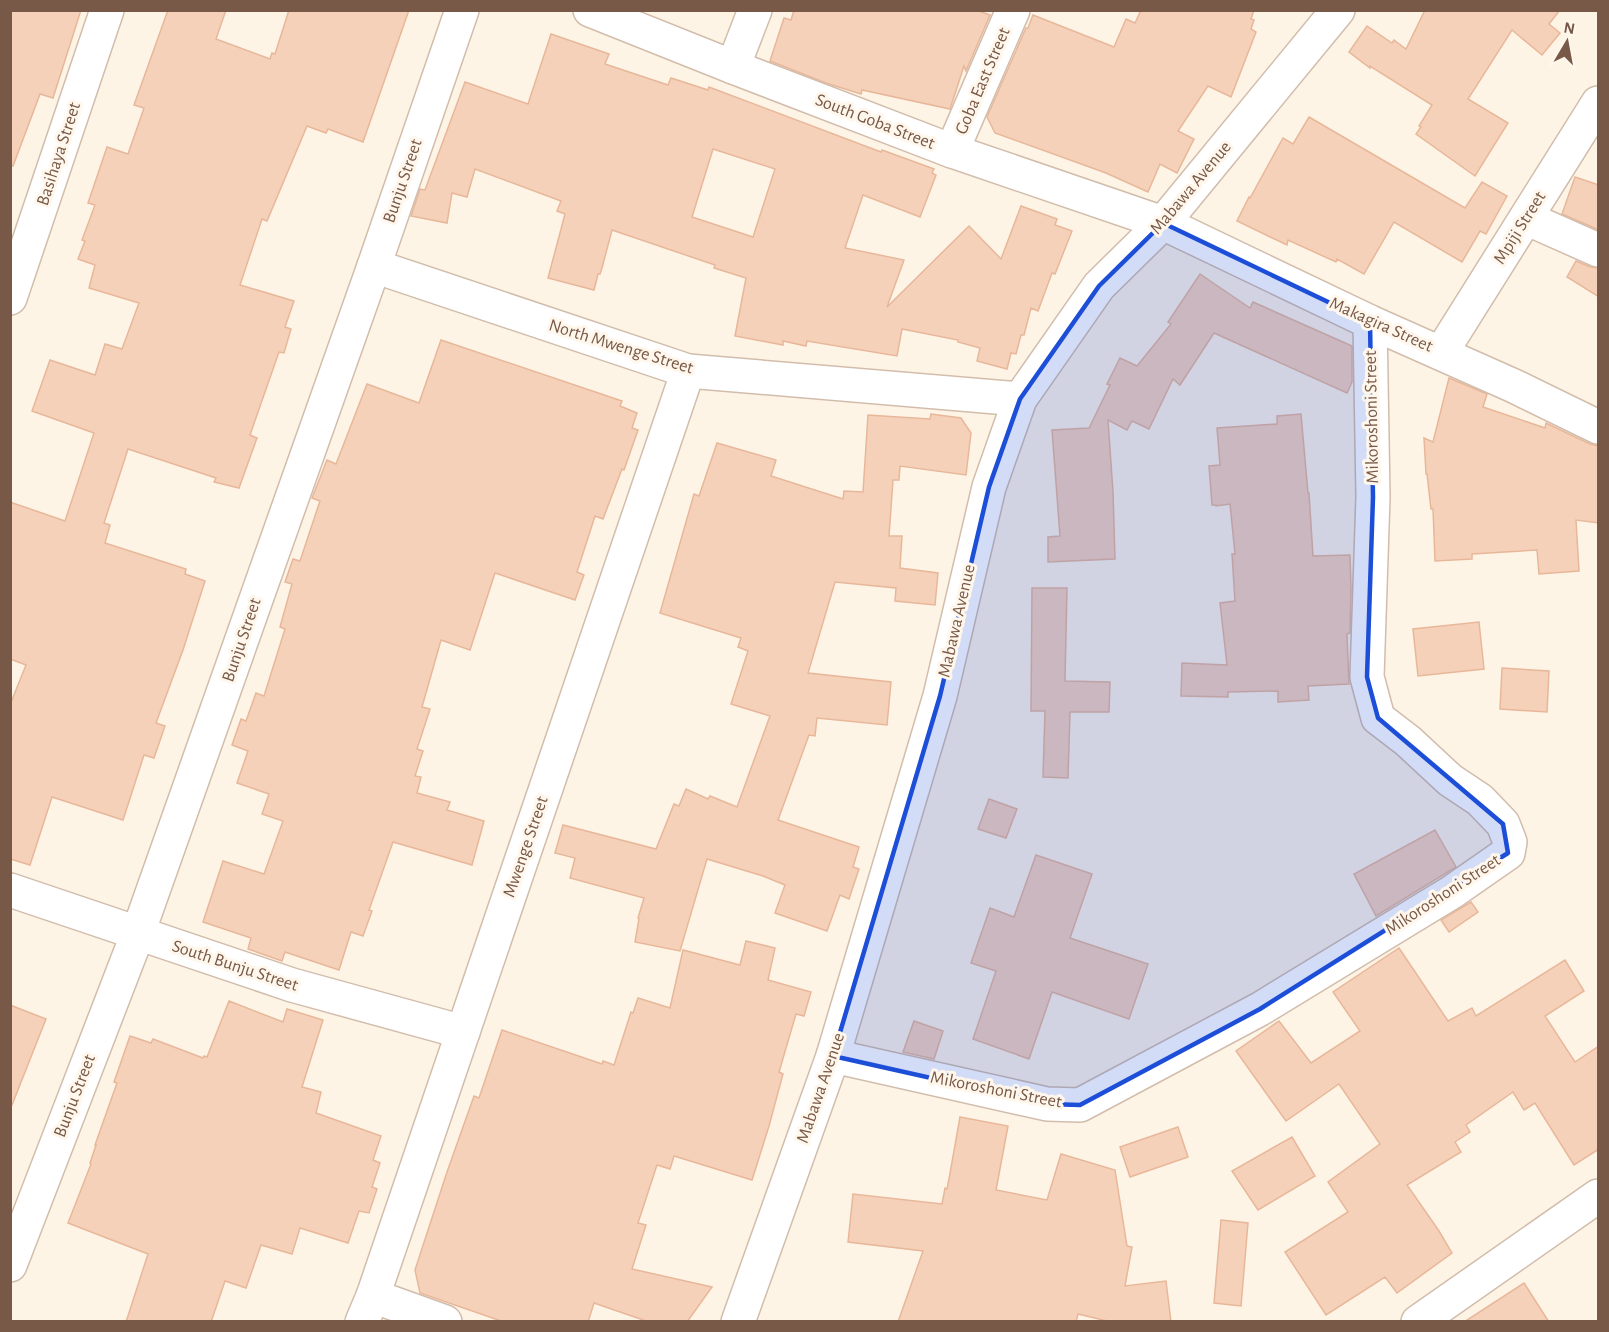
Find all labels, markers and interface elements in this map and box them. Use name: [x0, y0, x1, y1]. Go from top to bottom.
north arrow: [1537, 12, 1597, 72]
text: N: [1563, 19, 1576, 37]
street label: Goba East Street: [952, 25, 1014, 137]
street label: South Goba Street: [813, 91, 937, 153]
street label: Basihaya Street: [34, 100, 84, 208]
street label: Bunju Street: [380, 137, 426, 225]
street label: Mabawa Avenue: [1147, 138, 1235, 238]
street label: Mpiji Street: [1491, 188, 1550, 268]
street label: Makagira Street: [1327, 294, 1436, 356]
street label: North Mwenge Street: [547, 316, 696, 378]
street label: Mikoroshoni Street: [1362, 350, 1382, 484]
street label: Mabawa Avenue: [935, 563, 979, 679]
street label: Bunju Street: [219, 596, 265, 684]
street label: Mwenge Street: [500, 794, 552, 900]
street label: Mikoroshoni Street: [1382, 851, 1504, 939]
street label: South Bunju Street: [170, 937, 301, 995]
street label: Mabawa Avenue: [794, 1031, 848, 1145]
street label: Bunju Street: [51, 1052, 99, 1140]
street label: Mikoroshoni Street: [929, 1068, 1063, 1112]

